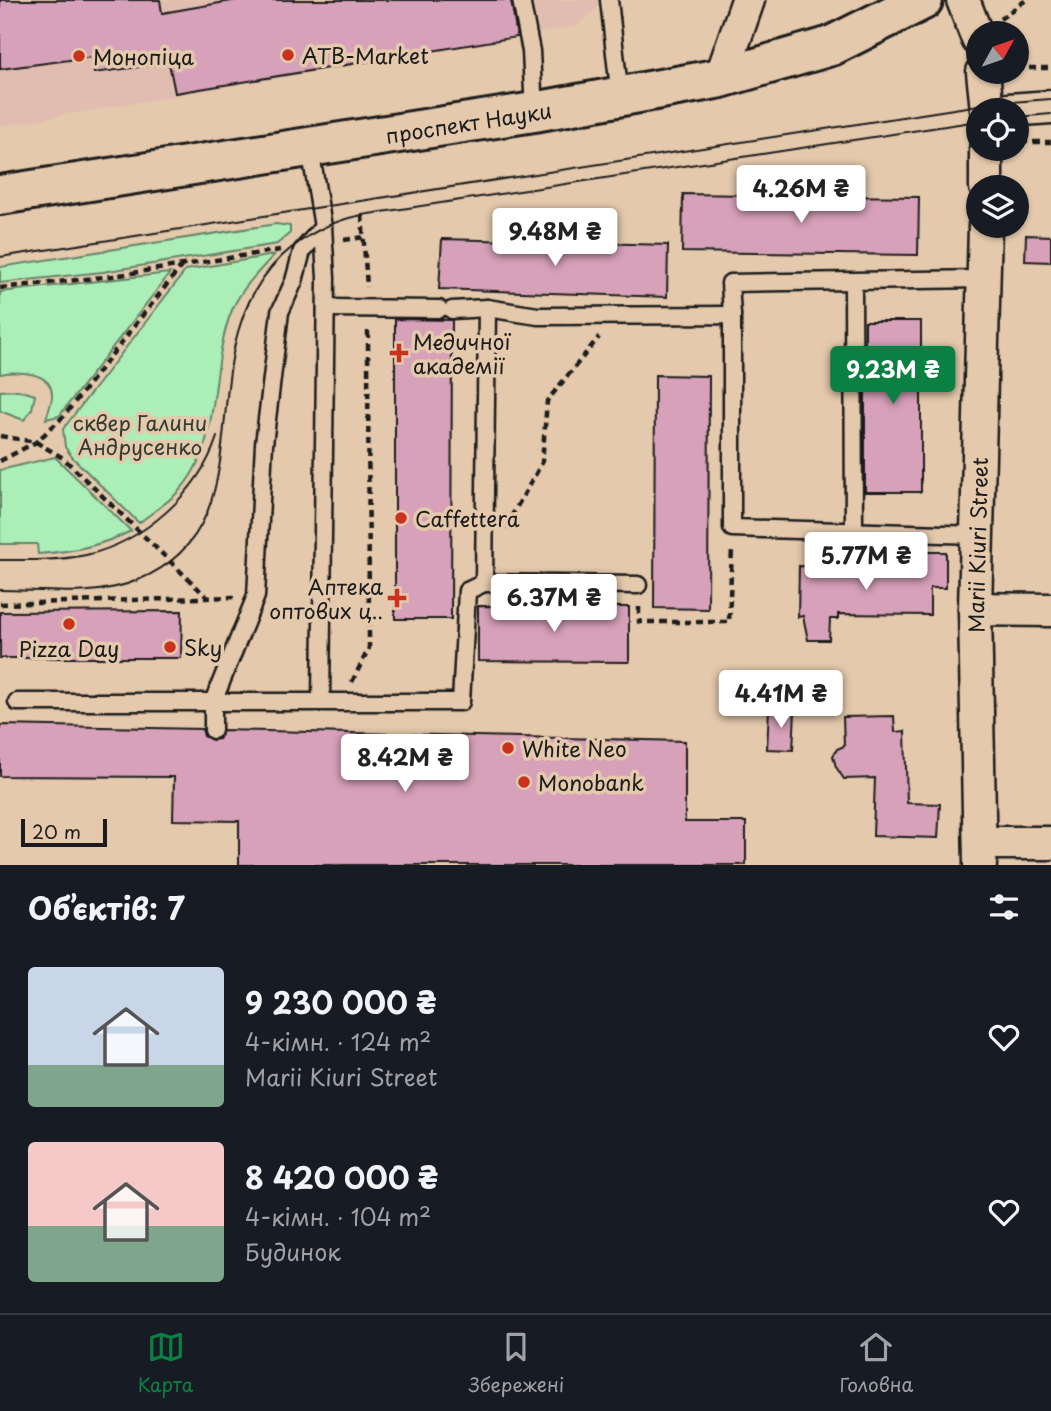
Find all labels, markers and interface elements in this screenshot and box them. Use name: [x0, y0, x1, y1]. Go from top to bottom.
north arrow: [966, 21, 1029, 84]
map controls: [966, 21, 1029, 238]
place label: ATB-Market: [302, 39, 429, 71]
place label: Монопіца: [93, 40, 194, 72]
marker: ATB-Market: [280, 47, 296, 63]
marker: Монопіца: [71, 48, 87, 64]
street label: проспект Науки: [383, 93, 554, 151]
button: locate: [966, 98, 1029, 161]
pin: 4.26M ₴: [736, 166, 866, 225]
text: 4.26M ₴: [753, 170, 849, 205]
button: layers: [966, 175, 1029, 238]
pin: 9.48M ₴: [490, 208, 620, 268]
text: 9.48M ₴: [508, 213, 602, 248]
place label: Медичної академії: [413, 325, 511, 381]
marker: Медичної академії: [391, 345, 407, 361]
pin: 9.23M ₴: [828, 346, 958, 406]
text: 9.23M ₴: [846, 351, 940, 386]
park label: сквер Галини Андрусенко: [73, 406, 207, 462]
street label: Marii Kiuri Street: [959, 457, 995, 633]
place label: Caffettera: [415, 502, 520, 534]
marker: Caffettera: [393, 510, 409, 526]
pin: 5.77M ₴: [801, 532, 931, 592]
text: 5.77M ₴: [821, 537, 911, 572]
place label: Аптека оптових ц‥: [269, 570, 383, 626]
pin: 6.37M ₴: [489, 574, 619, 634]
text: 6.37M ₴: [507, 579, 601, 614]
marker: Аптека оптових ц‥: [389, 590, 405, 606]
marker: Pizza Day: [61, 616, 77, 632]
place label: Sky: [184, 631, 222, 663]
place label: Pizza Day: [19, 632, 119, 664]
marker: Sky: [162, 639, 178, 655]
pin: 4.41M ₴: [716, 670, 846, 730]
text: 4.41M ₴: [735, 675, 827, 710]
place label: White Neo: [522, 732, 627, 764]
pin: 8.42M ₴: [340, 734, 470, 794]
text: 8.42M ₴: [357, 739, 453, 774]
marker: White Neo: [500, 740, 516, 756]
place label: Monobank: [538, 766, 644, 798]
marker: Monobank: [516, 774, 532, 790]
scale bar: [21, 816, 107, 848]
text: 20 m: [32, 817, 81, 845]
text: Об’єктів: 7: [28, 885, 185, 930]
icon: filters: [985, 888, 1023, 926]
text: 9 230 000 ₴: [245, 979, 437, 1024]
icon: home: [84, 995, 168, 1079]
icon: heart: [985, 1018, 1023, 1056]
text: 4-кімн. · 124 m²: [245, 1024, 431, 1059]
text: Marii Kiuri Street: [245, 1059, 437, 1094]
text: 8 420 000 ₴: [245, 1154, 438, 1199]
icon: home: [84, 1170, 168, 1254]
icon: heart: [985, 1193, 1023, 1231]
text: 4-кімн. · 104 m²: [245, 1199, 431, 1234]
text: Будинок: [245, 1234, 341, 1269]
tab: Карта: [138, 1328, 193, 1398]
tab: Збережені: [469, 1328, 564, 1398]
tab: Головна: [840, 1328, 913, 1398]

